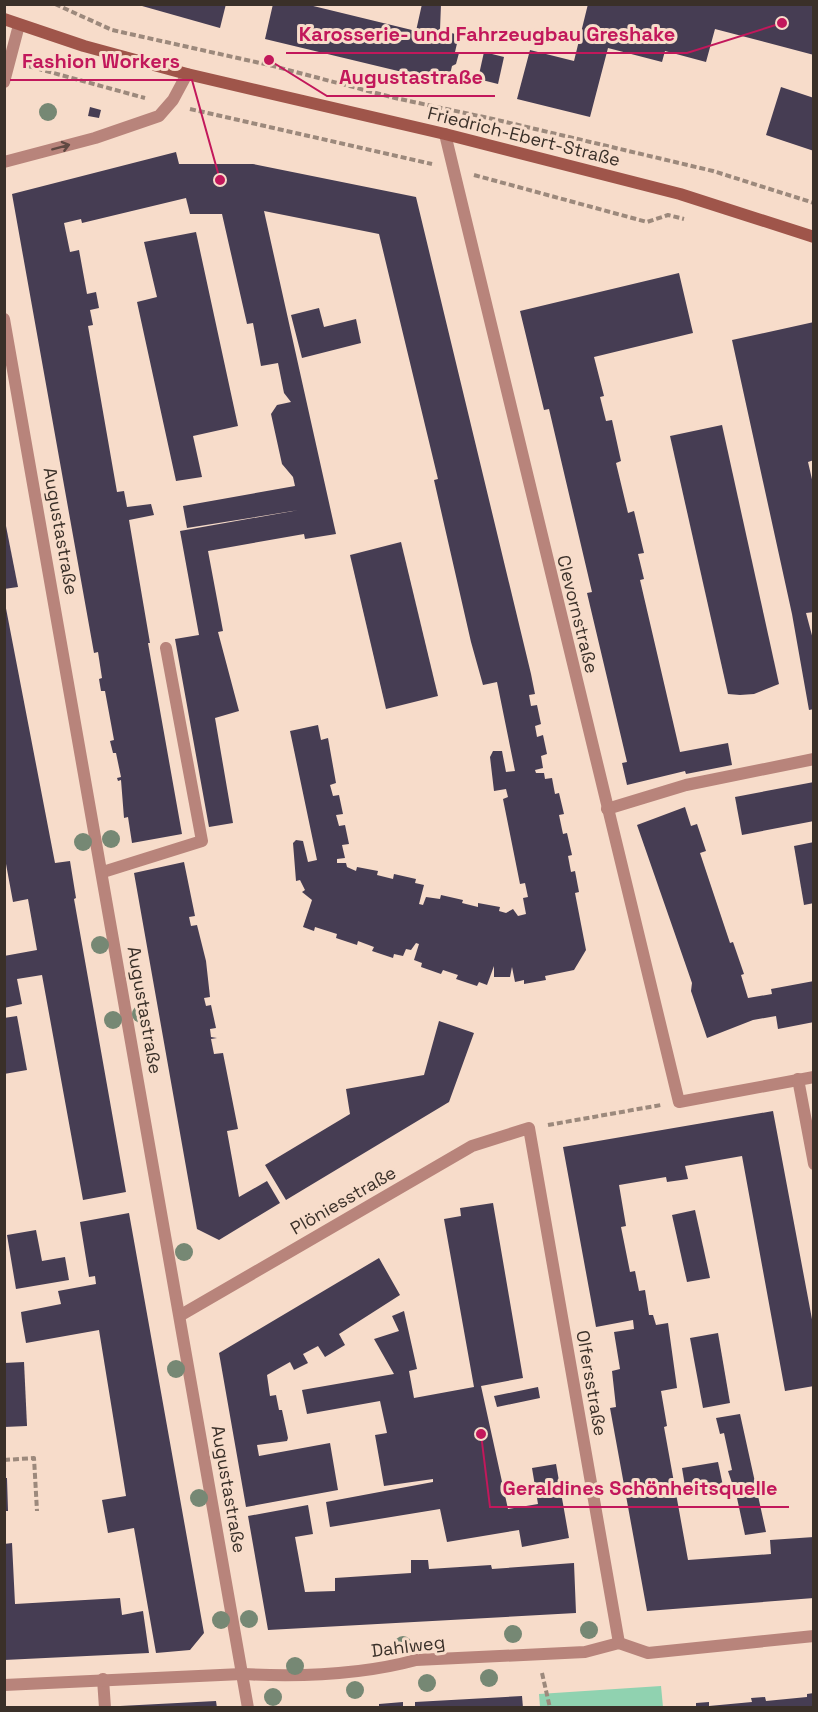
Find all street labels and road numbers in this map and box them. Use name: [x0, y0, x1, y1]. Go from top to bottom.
street label: Friedrich-Ebert-Straße: [425, 101, 623, 171]
street label: Augustastraße: [38, 465, 84, 597]
street label: Clevornstraße: [552, 553, 604, 675]
street label: Augustastraße: [122, 944, 168, 1076]
street label: Plöniesstraße: [286, 1160, 400, 1240]
street label: Olfersstraße: [571, 1328, 613, 1438]
street label: Augustastraße: [206, 1423, 252, 1555]
street label: Dahlweg: [370, 1630, 446, 1662]

